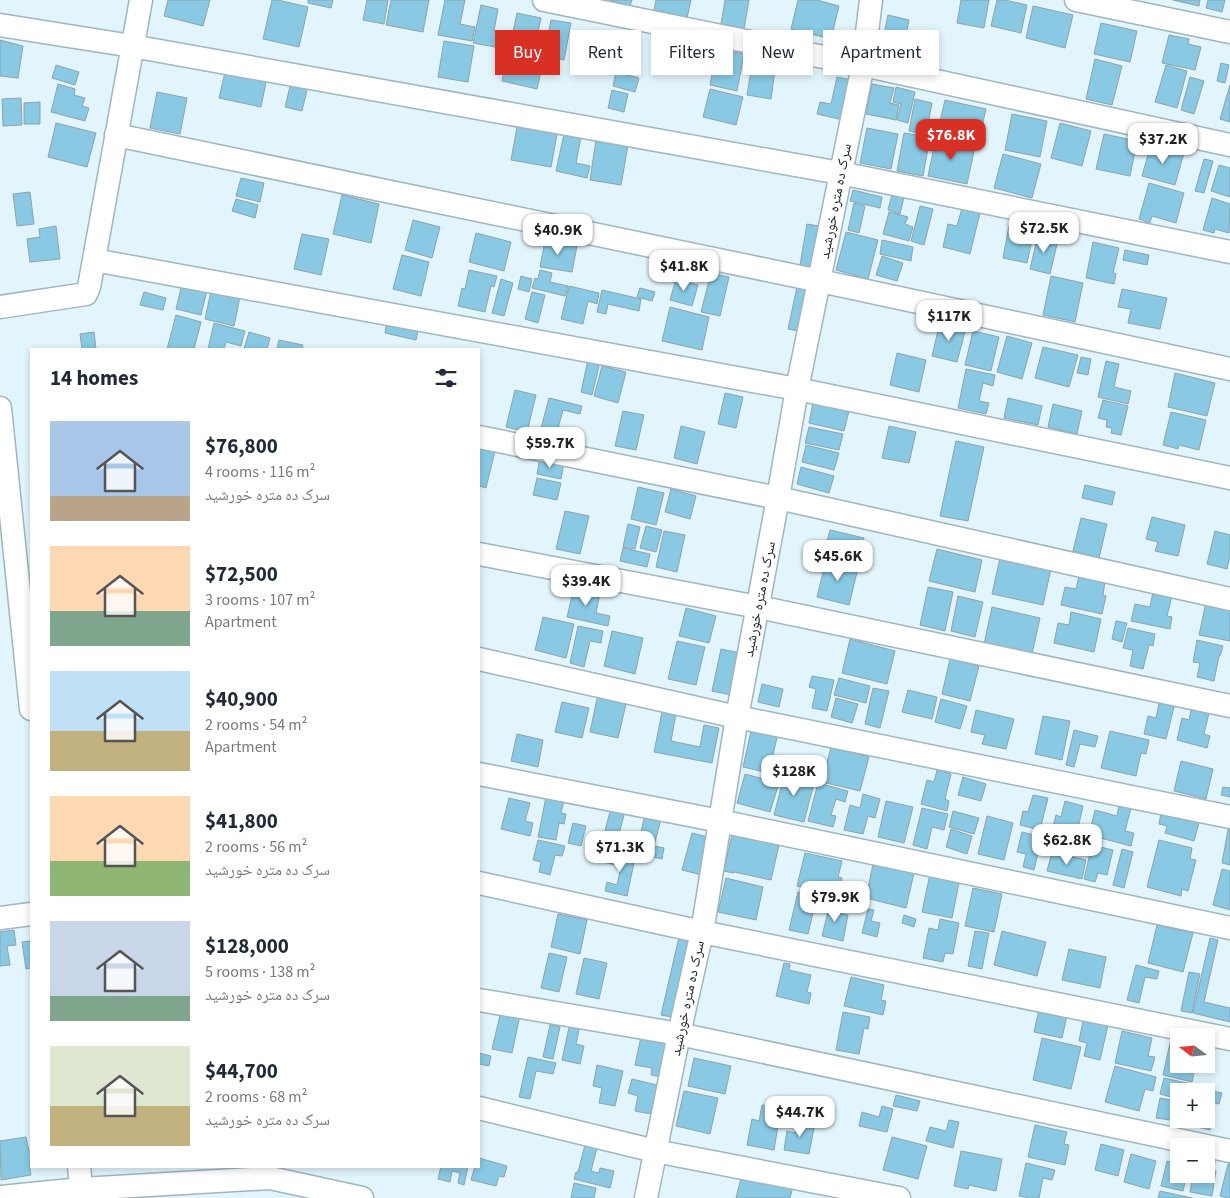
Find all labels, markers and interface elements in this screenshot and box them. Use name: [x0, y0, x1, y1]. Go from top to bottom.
chip: Buy: [495, 30, 560, 75]
chip: Rent: [570, 30, 641, 75]
chip: Filters: [651, 30, 733, 75]
chip: New: [743, 30, 813, 75]
chip: Apartment: [823, 30, 939, 75]
pin: $76.8K: [910, 119, 992, 161]
pin: $37.2K: [1122, 122, 1204, 165]
text: $76.8K: [927, 124, 975, 146]
text: $37.2K: [1139, 128, 1187, 150]
street label: سرک ده متره خورشید: [814, 141, 857, 261]
pin: $72.5K: [1003, 212, 1085, 254]
pin: $40.9K: [517, 214, 599, 256]
text: $72.5K: [1020, 217, 1068, 239]
text: $40.9K: [534, 219, 582, 241]
pin: $41.8K: [643, 250, 725, 292]
text: $41.8K: [660, 255, 708, 277]
pin: $117K: [914, 300, 984, 342]
text: $117K: [927, 305, 971, 327]
text: 14 homes: [50, 363, 138, 393]
icon: filters: [432, 364, 460, 392]
pin: $59.7K: [509, 426, 591, 469]
text: $76,800: [205, 431, 278, 461]
text: $59.7K: [526, 432, 574, 454]
icon: home: [90, 441, 150, 501]
text: 4 rooms · 116 m²: [205, 461, 315, 483]
text: سرک ده متره خورشید: [205, 484, 330, 506]
street label: سرک ده متره خورشید: [738, 539, 781, 659]
pin: $45.6K: [797, 540, 879, 582]
text: $45.6K: [814, 545, 862, 567]
text: $72,500: [205, 559, 278, 589]
pin: $39.4K: [545, 564, 627, 607]
icon: home: [90, 566, 150, 626]
text: $39.4K: [562, 570, 610, 592]
text: 3 rooms · 107 m²: [205, 589, 315, 611]
text: Apartment: [205, 611, 277, 633]
text: $40,900: [205, 684, 278, 714]
icon: home: [90, 691, 150, 751]
text: 2 rooms · 54 m²: [205, 714, 307, 736]
text: Apartment: [205, 736, 277, 758]
pin: $128K: [759, 754, 829, 797]
text: $128K: [772, 760, 816, 782]
text: $41,800: [205, 806, 278, 836]
icon: home: [90, 816, 150, 876]
pin: $62.8K: [1026, 824, 1108, 866]
text: $62.8K: [1043, 829, 1091, 851]
pin: $71.3K: [579, 830, 661, 873]
text: 2 rooms · 56 m²: [205, 836, 307, 858]
text: $71.3K: [596, 836, 644, 858]
text: سرک ده متره خورشید: [205, 859, 330, 881]
pin: $79.9K: [794, 880, 876, 923]
text: $79.9K: [811, 886, 859, 908]
text: $128,000: [205, 931, 289, 961]
street label: سرک ده متره خورشید: [665, 938, 710, 1058]
icon: home: [90, 941, 150, 1001]
text: 5 rooms · 138 m²: [205, 961, 315, 983]
text: سرک ده متره خورشید: [205, 984, 330, 1006]
north arrow: [1170, 1028, 1215, 1072]
map controls: [1170, 1028, 1215, 1183]
text: $44,700: [205, 1056, 278, 1086]
icon: home: [90, 1066, 150, 1126]
button: +: [1170, 1083, 1215, 1128]
text: 2 rooms · 68 m²: [205, 1086, 307, 1108]
pin: $44.7K: [759, 1096, 841, 1138]
text: $44.7K: [776, 1101, 824, 1123]
text: سرک ده متره خورشید: [205, 1109, 330, 1131]
button: −: [1170, 1138, 1215, 1183]

